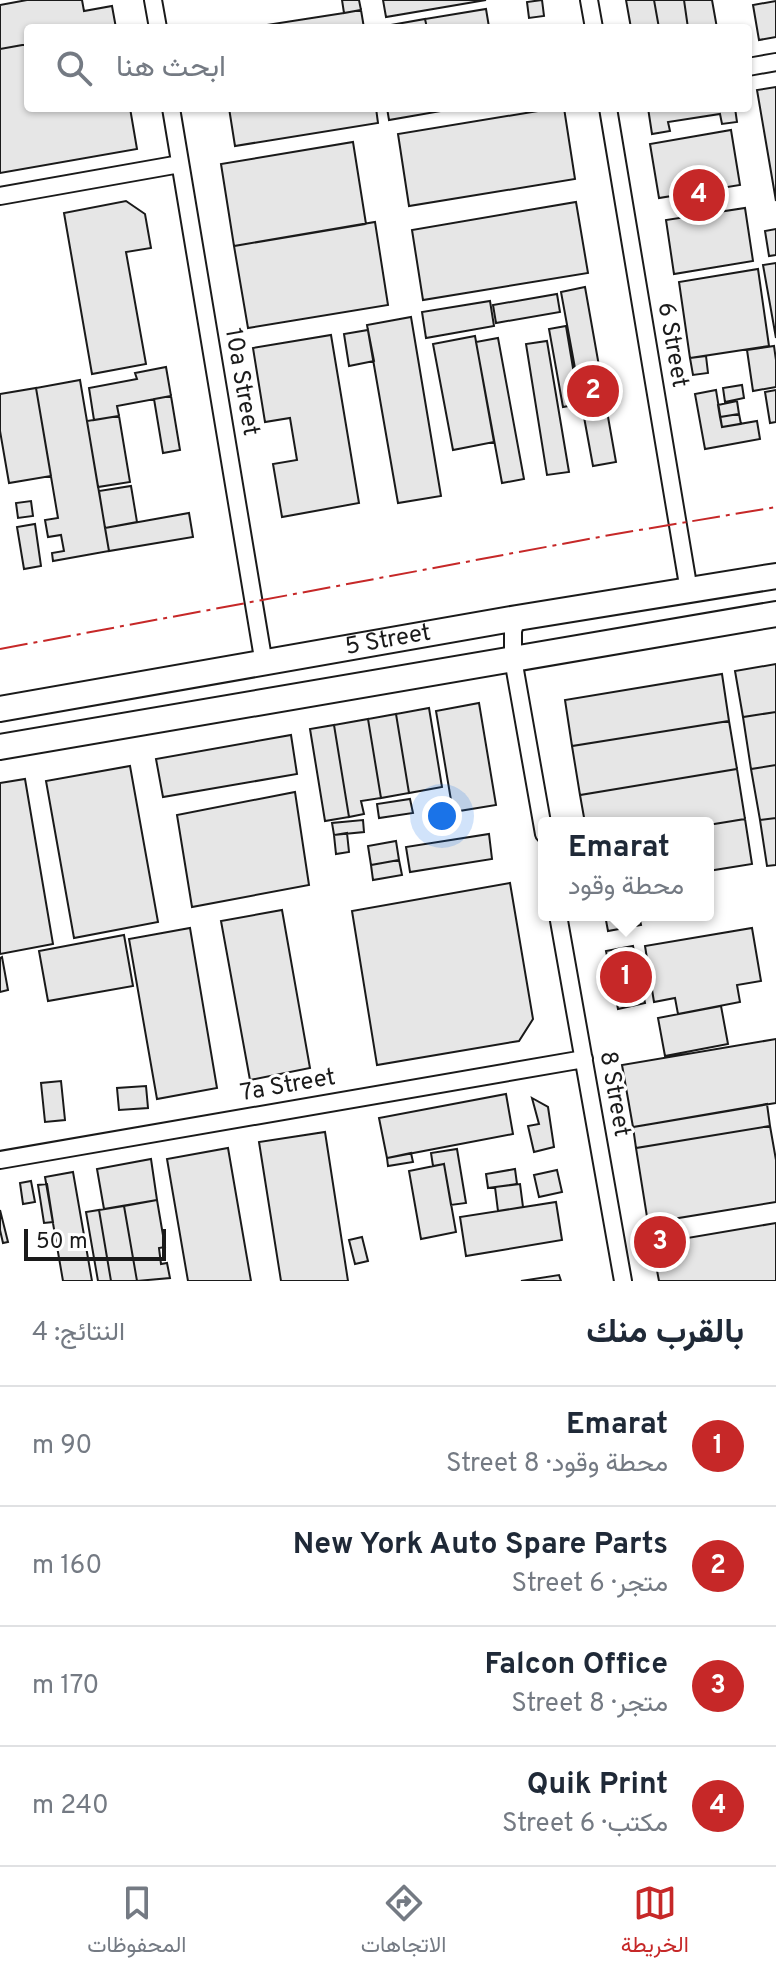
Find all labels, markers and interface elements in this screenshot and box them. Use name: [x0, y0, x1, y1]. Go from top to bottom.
search box: [24, 24, 752, 112]
icon: search: [52, 46, 96, 90]
text: ابحث هنا: [116, 50, 226, 87]
pin: 4: [673, 165, 725, 225]
street label: 6 Street: [650, 300, 694, 390]
street label: 10a Street: [217, 326, 265, 438]
pin: 2: [567, 361, 619, 421]
street label: 5 Street: [343, 618, 433, 663]
your location: [422, 796, 462, 836]
popup: [538, 817, 714, 921]
text: Emarat: [568, 830, 670, 867]
text: محطة وقود: [568, 871, 684, 904]
pin: 1: [600, 947, 652, 1007]
street label: 8 Street: [592, 1049, 636, 1139]
street label: 7a Street: [238, 1063, 338, 1109]
pin: 3: [634, 1212, 686, 1272]
scale bar: [24, 1225, 166, 1261]
text: 50 m: [36, 1229, 88, 1256]
text: بالقرب منك: [586, 1312, 744, 1355]
text: النتائج: 4: [32, 1317, 125, 1350]
text: Emarat: [566, 1407, 668, 1444]
text: 90 m: [32, 1430, 92, 1463]
text: 1: [713, 1430, 723, 1463]
text: محطة وقود · 8 Street: [446, 1448, 668, 1481]
text: New York Auto Spare Parts: [293, 1527, 668, 1564]
text: 160 m: [32, 1550, 102, 1583]
text: 2: [710, 1550, 726, 1583]
text: متجر · 6 Street: [512, 1568, 668, 1601]
text: Falcon Office: [485, 1647, 668, 1684]
text: 170 m: [32, 1670, 99, 1703]
text: 3: [710, 1670, 726, 1703]
text: متجر · 8 Street: [511, 1688, 668, 1721]
text: Quik Print: [527, 1767, 668, 1804]
text: 240 m: [32, 1790, 109, 1823]
text: 4: [710, 1790, 726, 1823]
text: مكتب · 6 Street: [502, 1808, 668, 1841]
tab: المحفوظات: [87, 1881, 186, 1964]
tab: الاتجاهات: [361, 1881, 446, 1964]
tab: الخريطة: [621, 1881, 689, 1964]

